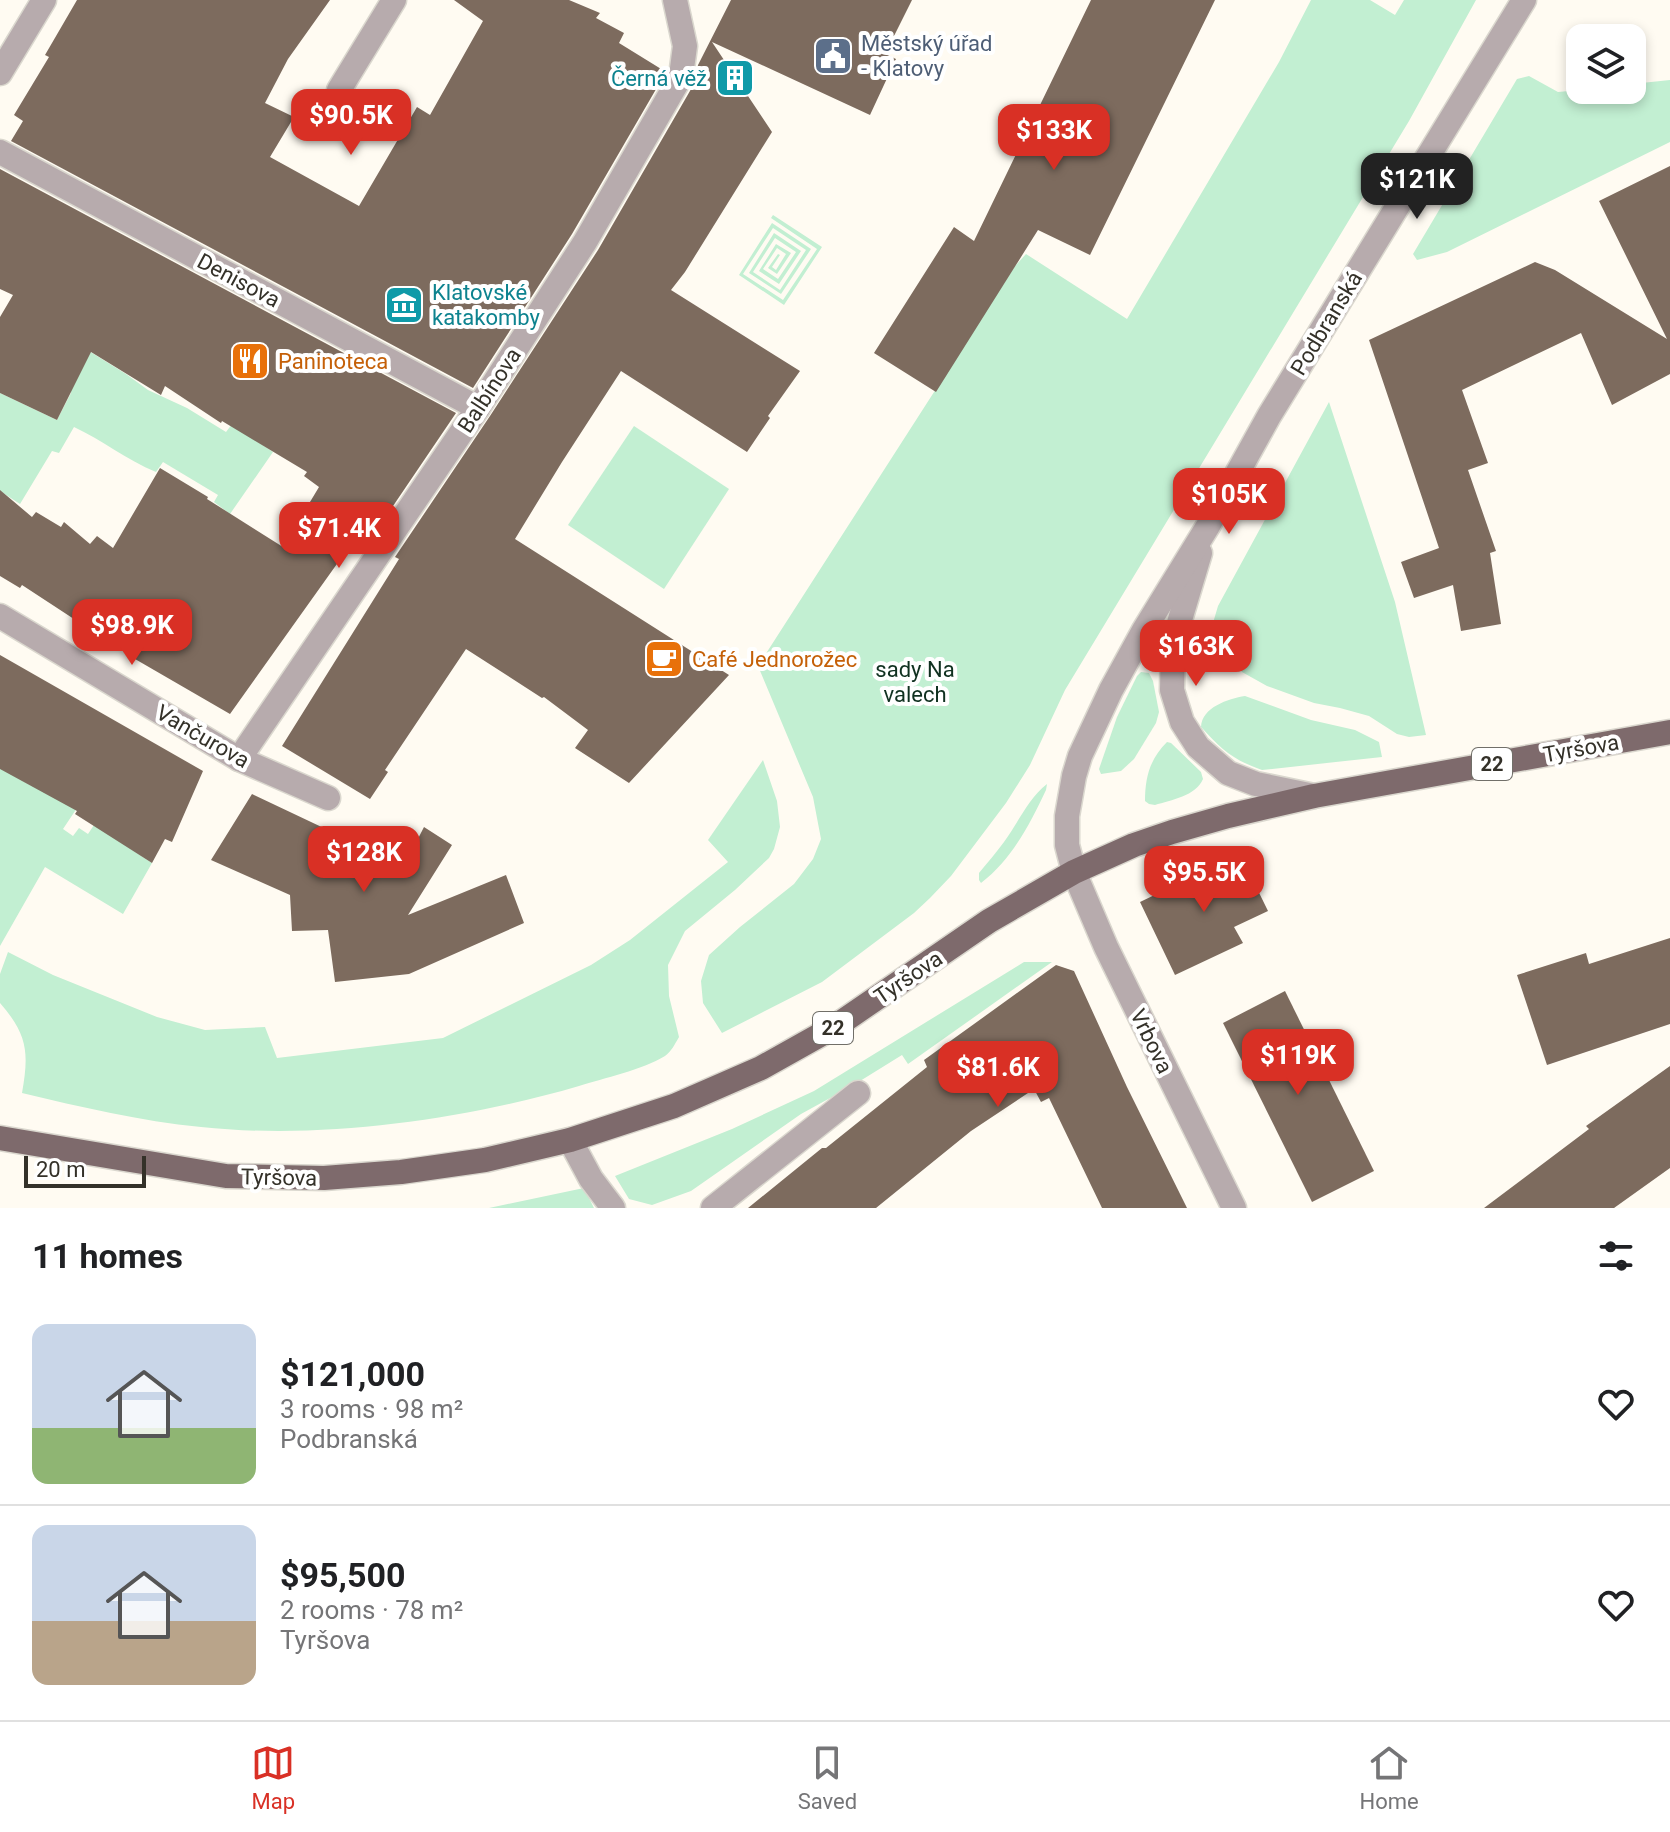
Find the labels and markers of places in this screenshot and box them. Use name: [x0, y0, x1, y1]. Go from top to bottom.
place label: Městský úřad - Klatovy: [861, 31, 992, 81]
public building icon: Městský úřad - Klatovy: [812, 35, 854, 77]
building icon: Černá věž: [714, 57, 756, 99]
place label: Černá věž: [611, 65, 707, 91]
pin: $90.5K: [286, 89, 416, 157]
pin: $133K: [998, 104, 1110, 172]
pin: $121K: [1361, 153, 1473, 221]
place label: Klatovské katakomby: [432, 280, 541, 330]
museum icon: Klatovské katakomby: [383, 284, 425, 326]
restaurant icon: Paninoteca: [229, 340, 271, 382]
place label: Paninoteca: [278, 349, 388, 374]
pin: $105K: [1173, 468, 1285, 536]
pin: $71.4K: [274, 502, 404, 570]
pin: $98.9K: [67, 599, 197, 667]
pin: $163K: [1140, 620, 1252, 688]
cafe icon: Café Jednorožec: [643, 638, 685, 680]
place label: Café Jednorožec: [692, 647, 857, 672]
pin: $128K: [308, 826, 420, 894]
pin: $95.5K: [1139, 846, 1269, 914]
pin: $119K: [1242, 1029, 1354, 1097]
pin: $81.6K: [933, 1041, 1063, 1109]

